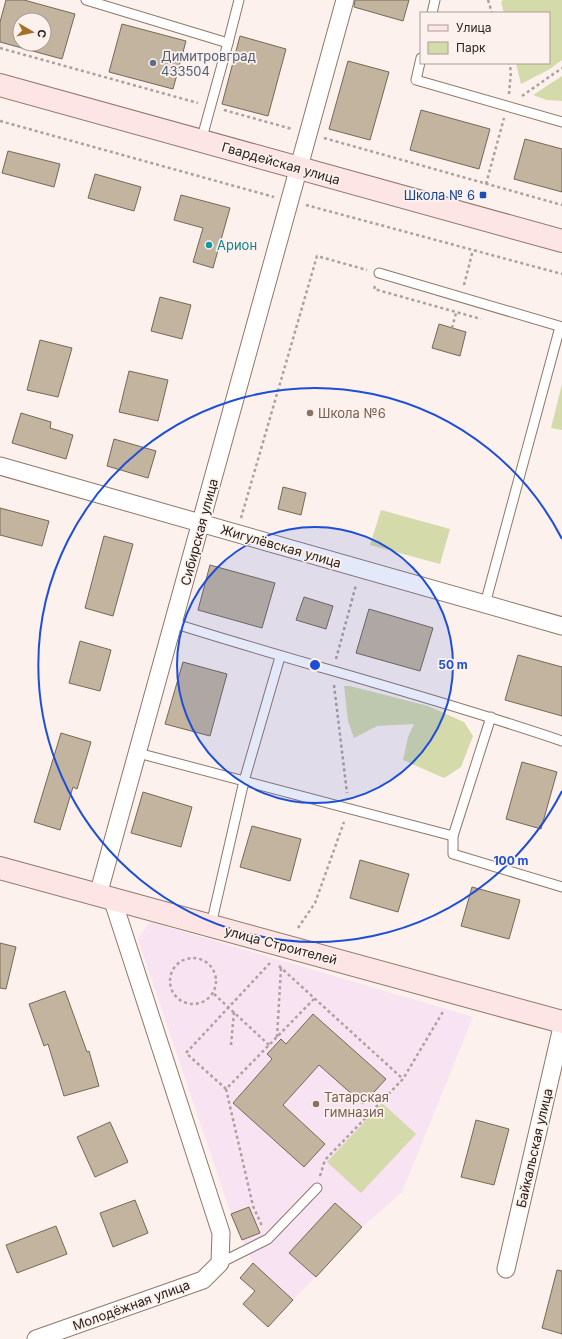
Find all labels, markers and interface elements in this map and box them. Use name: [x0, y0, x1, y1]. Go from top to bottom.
north arrow: [12, 12, 52, 52]
legend: [420, 12, 550, 64]
text: Улица: [456, 20, 491, 35]
text: С: [34, 28, 49, 39]
text: Парк: [456, 40, 486, 55]
place label: Димитровград 433504: [161, 48, 256, 79]
marker: Димитровград 433504: [148, 58, 158, 68]
street label: Гвардейская улица: [220, 138, 342, 188]
place label: Школа № 6: [404, 187, 475, 203]
marker: Школа № 6: [478, 190, 488, 200]
place label: Арион: [217, 237, 257, 253]
marker: Арион: [204, 240, 214, 250]
place label: Школа №6: [318, 405, 386, 421]
marker: Школа №6: [305, 408, 315, 418]
street label: Сибирская улица: [177, 477, 221, 587]
street label: Жигулёвская улица: [219, 521, 343, 571]
text: 50 m: [438, 657, 468, 672]
centre of rings: [308, 658, 322, 672]
text: 100 m: [493, 853, 529, 868]
street label: улица Строителей: [223, 922, 339, 968]
street label: Байкальская улица: [512, 1087, 556, 1209]
place label: Татарская гимназия: [324, 1089, 389, 1120]
marker: Татарская гимназия: [311, 1099, 321, 1109]
street label: Молодёжная улица: [70, 1276, 192, 1334]

